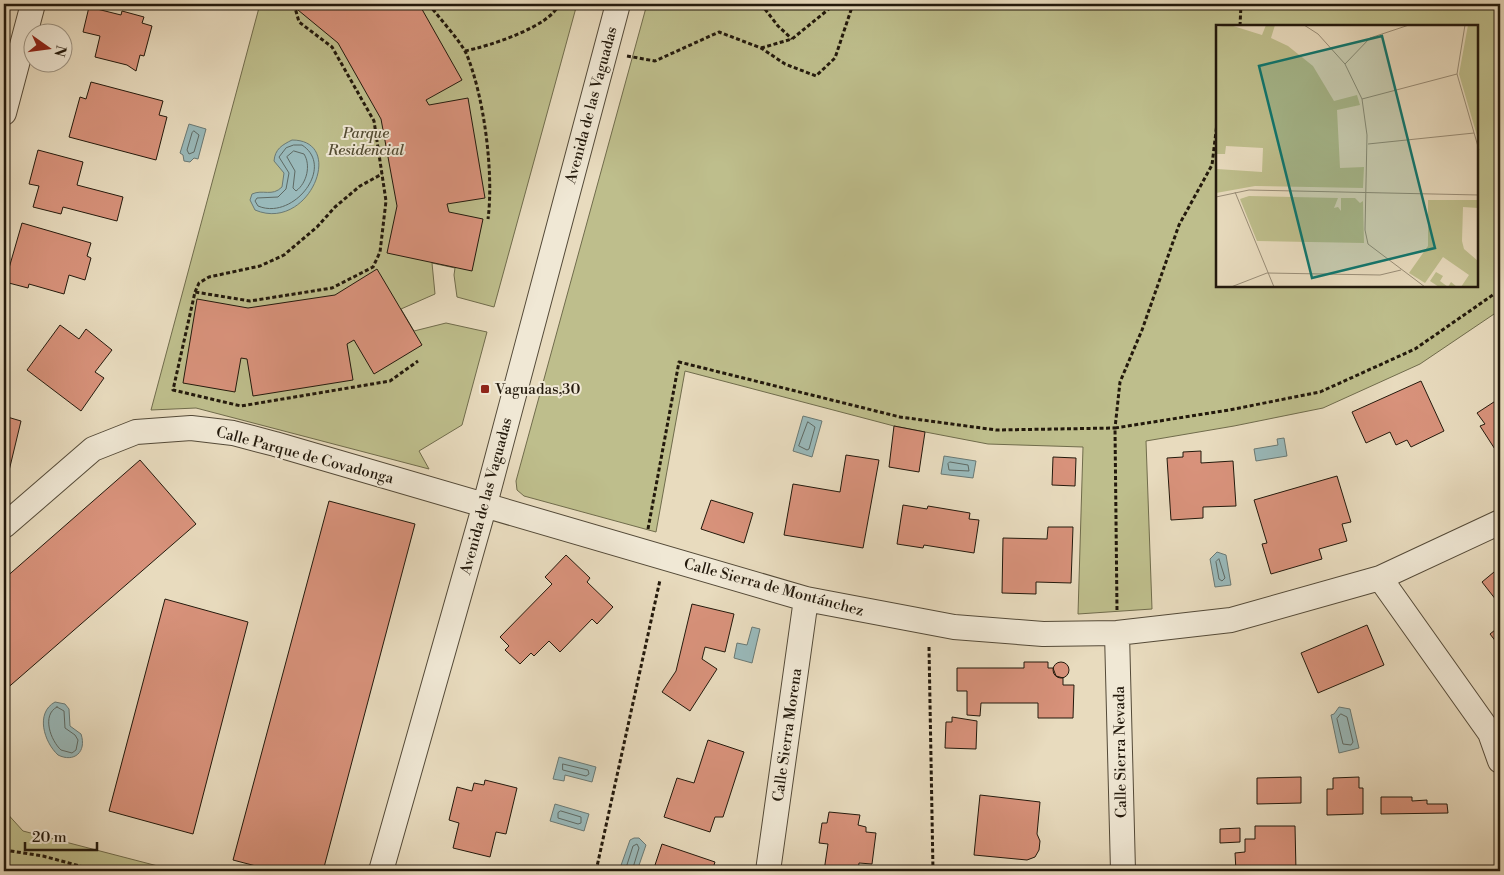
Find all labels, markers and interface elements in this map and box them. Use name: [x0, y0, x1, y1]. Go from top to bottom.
north arrow: [22, 22, 72, 72]
street label: Avenida de las Vaguadas: [561, 24, 622, 187]
inset map: [1216, 25, 1479, 288]
text: N: [50, 43, 70, 58]
park label: Parque Residencial: [327, 124, 404, 160]
place label: Vaguadas,30: [494, 380, 580, 399]
marker: Vaguadas,30: [479, 383, 491, 395]
street label: Avenida de las Vaguadas: [456, 415, 517, 578]
street label: Calle Parque de Covadonga: [214, 423, 396, 488]
street label: Calle Sierra de Montánchez: [682, 554, 866, 621]
street label: Calle Sierra Morena: [769, 667, 806, 803]
street label: Calle Sierra Nevada: [1110, 685, 1131, 818]
scale bar: [25, 820, 98, 852]
text: 20 m: [32, 828, 67, 847]

